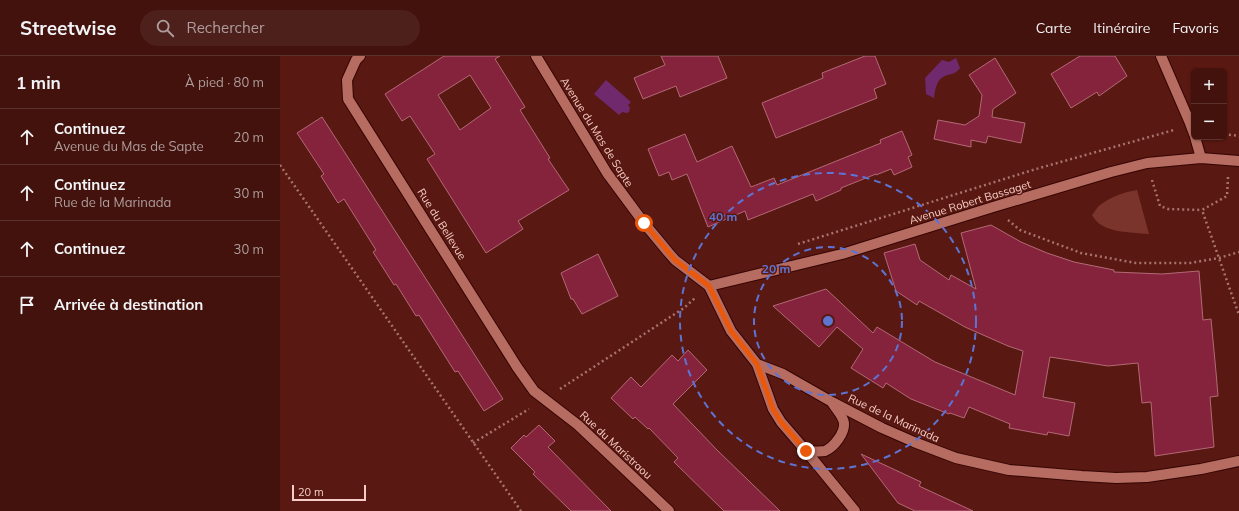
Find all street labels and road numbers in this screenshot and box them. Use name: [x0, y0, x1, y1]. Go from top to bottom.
street label: Avenue du Mas de Sapte: [558, 75, 636, 189]
street label: Avenue Robert Bassaget: [907, 177, 1033, 227]
street label: Rue du Bellevue: [414, 186, 470, 262]
street label: Rue de la Marinada: [846, 391, 942, 445]
street label: Rue du Maristraou: [577, 408, 655, 482]

